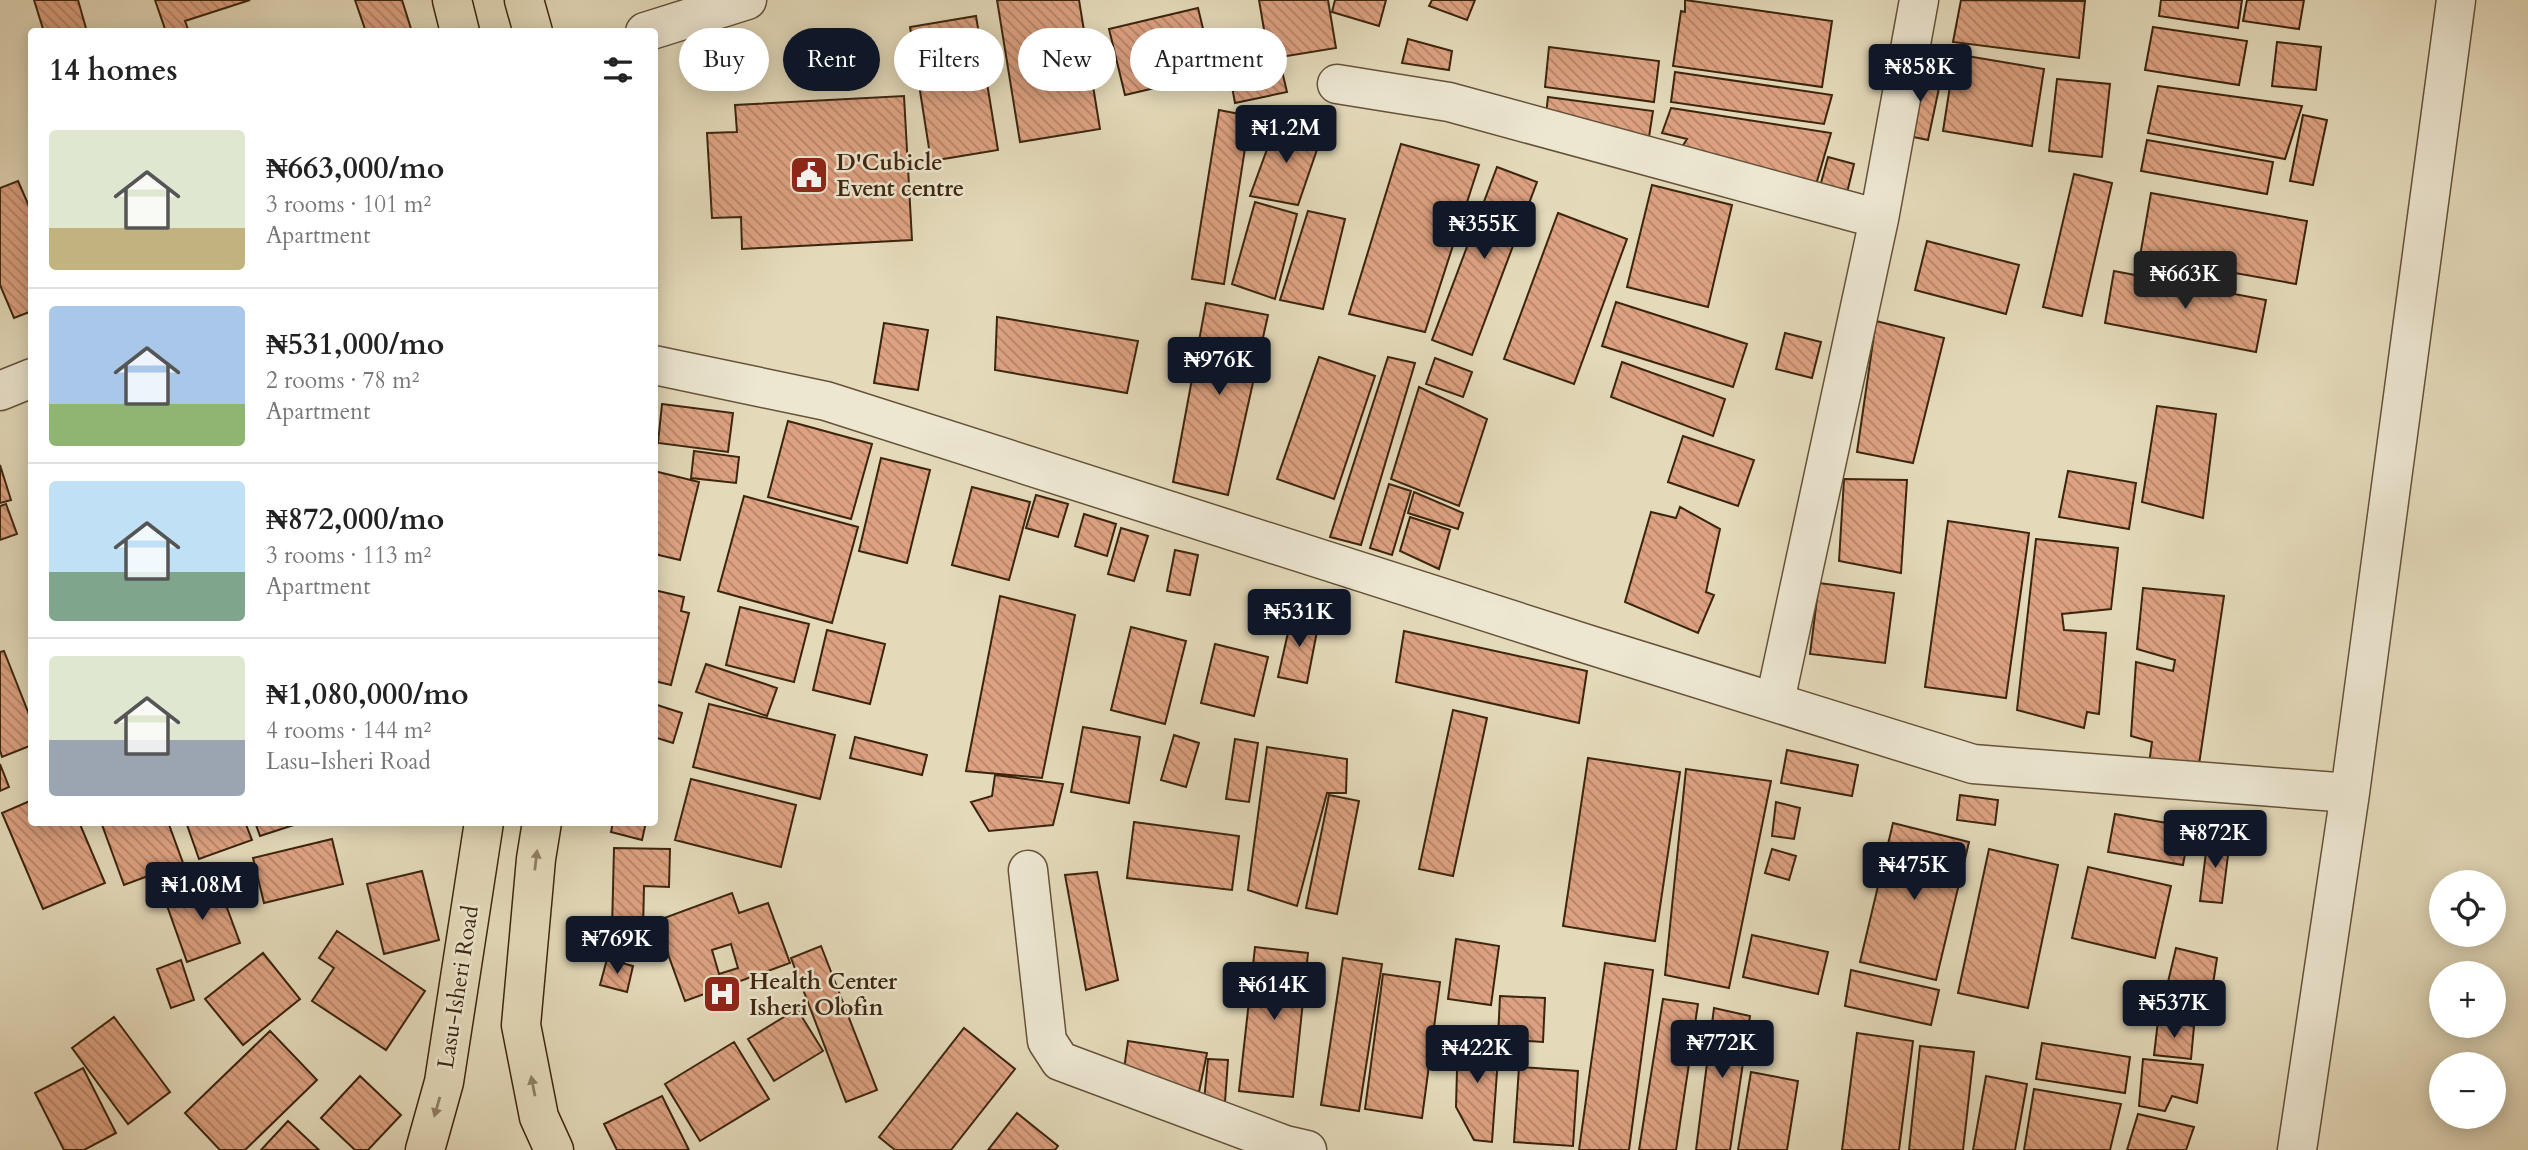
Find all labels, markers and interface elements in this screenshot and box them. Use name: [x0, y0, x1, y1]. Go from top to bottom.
chip: Buy: [679, 28, 769, 91]
chip: Rent: [783, 28, 880, 91]
chip: Filters: [894, 28, 1004, 91]
chip: New: [1018, 28, 1116, 91]
chip: Apartment: [1130, 28, 1287, 91]
pin: ₦858K: [1871, 44, 1969, 104]
text: 14 homes: [49, 50, 178, 91]
icon: filters: [599, 51, 637, 89]
text: ₦858K: [1885, 51, 1955, 82]
pin: ₦1.2M: [1237, 106, 1335, 165]
text: ₦1.2M: [1251, 112, 1321, 143]
place label: D'Cubicle Event centre: [836, 147, 964, 204]
text: ₦663,000/mo: [266, 148, 444, 189]
public building icon: D'Cubicle Event centre: [788, 154, 830, 196]
icon: home: [105, 158, 189, 242]
text: 3 rooms · 101 m²: [266, 189, 431, 220]
pin: ₦355K: [1435, 202, 1533, 261]
text: ₦355K: [1449, 208, 1519, 239]
text: Apartment: [266, 220, 370, 251]
pin: ₦663K: [2136, 252, 2234, 311]
text: ₦663K: [2150, 258, 2220, 289]
text: ₦531,000/mo: [266, 324, 444, 365]
icon: home: [105, 334, 189, 418]
pin: ₦976K: [1170, 338, 1268, 397]
text: ₦976K: [1184, 344, 1254, 375]
text: 2 rooms · 78 m²: [266, 365, 419, 396]
text: Apartment: [266, 396, 370, 427]
text: ₦872,000/mo: [266, 499, 444, 540]
icon: home: [105, 509, 189, 593]
text: 3 rooms · 113 m²: [266, 540, 431, 571]
text: Apartment: [266, 571, 370, 602]
pin: ₦531K: [1250, 590, 1348, 649]
text: ₦531K: [1264, 596, 1334, 627]
text: ₦1,080,000/mo: [266, 674, 469, 715]
icon: home: [105, 684, 189, 768]
text: 4 rooms · 144 m²: [266, 715, 431, 746]
text: Lasu-Isheri Road: [266, 746, 431, 777]
pin: ₦872K: [2166, 810, 2264, 870]
text: ₦872K: [2180, 817, 2250, 848]
pin: ₦475K: [1865, 842, 1963, 902]
one-way arrow: [531, 849, 542, 871]
text: ₦475K: [1879, 849, 1949, 880]
pin: ₦1.08M: [145, 862, 259, 922]
text: ₦1.08M: [162, 869, 242, 900]
map controls: [2429, 870, 2506, 1129]
button: locate: [2429, 870, 2506, 947]
street label: Lasu-Isheri Road: [430, 903, 486, 1071]
pin: ₦769K: [568, 916, 666, 976]
text: ₦769K: [582, 923, 652, 954]
button: +: [2429, 961, 2506, 1038]
pin: ₦614K: [1225, 962, 1323, 1022]
place label: Health Center Isheri Olofin: [749, 966, 898, 1023]
text: ₦614K: [1239, 969, 1309, 1000]
hospital icon: Health Center Isheri Olofin: [701, 973, 743, 1015]
pin: ₦537K: [2125, 981, 2223, 1040]
text: ₦537K: [2139, 987, 2209, 1018]
pin: ₦772K: [1673, 1020, 1771, 1080]
pin: ₦422K: [1428, 1026, 1526, 1085]
text: ₦772K: [1687, 1027, 1757, 1058]
text: ₦422K: [1442, 1032, 1512, 1063]
button: −: [2429, 1052, 2506, 1129]
one-way arrow: [527, 1075, 538, 1097]
one-way arrow: [431, 1096, 442, 1118]

